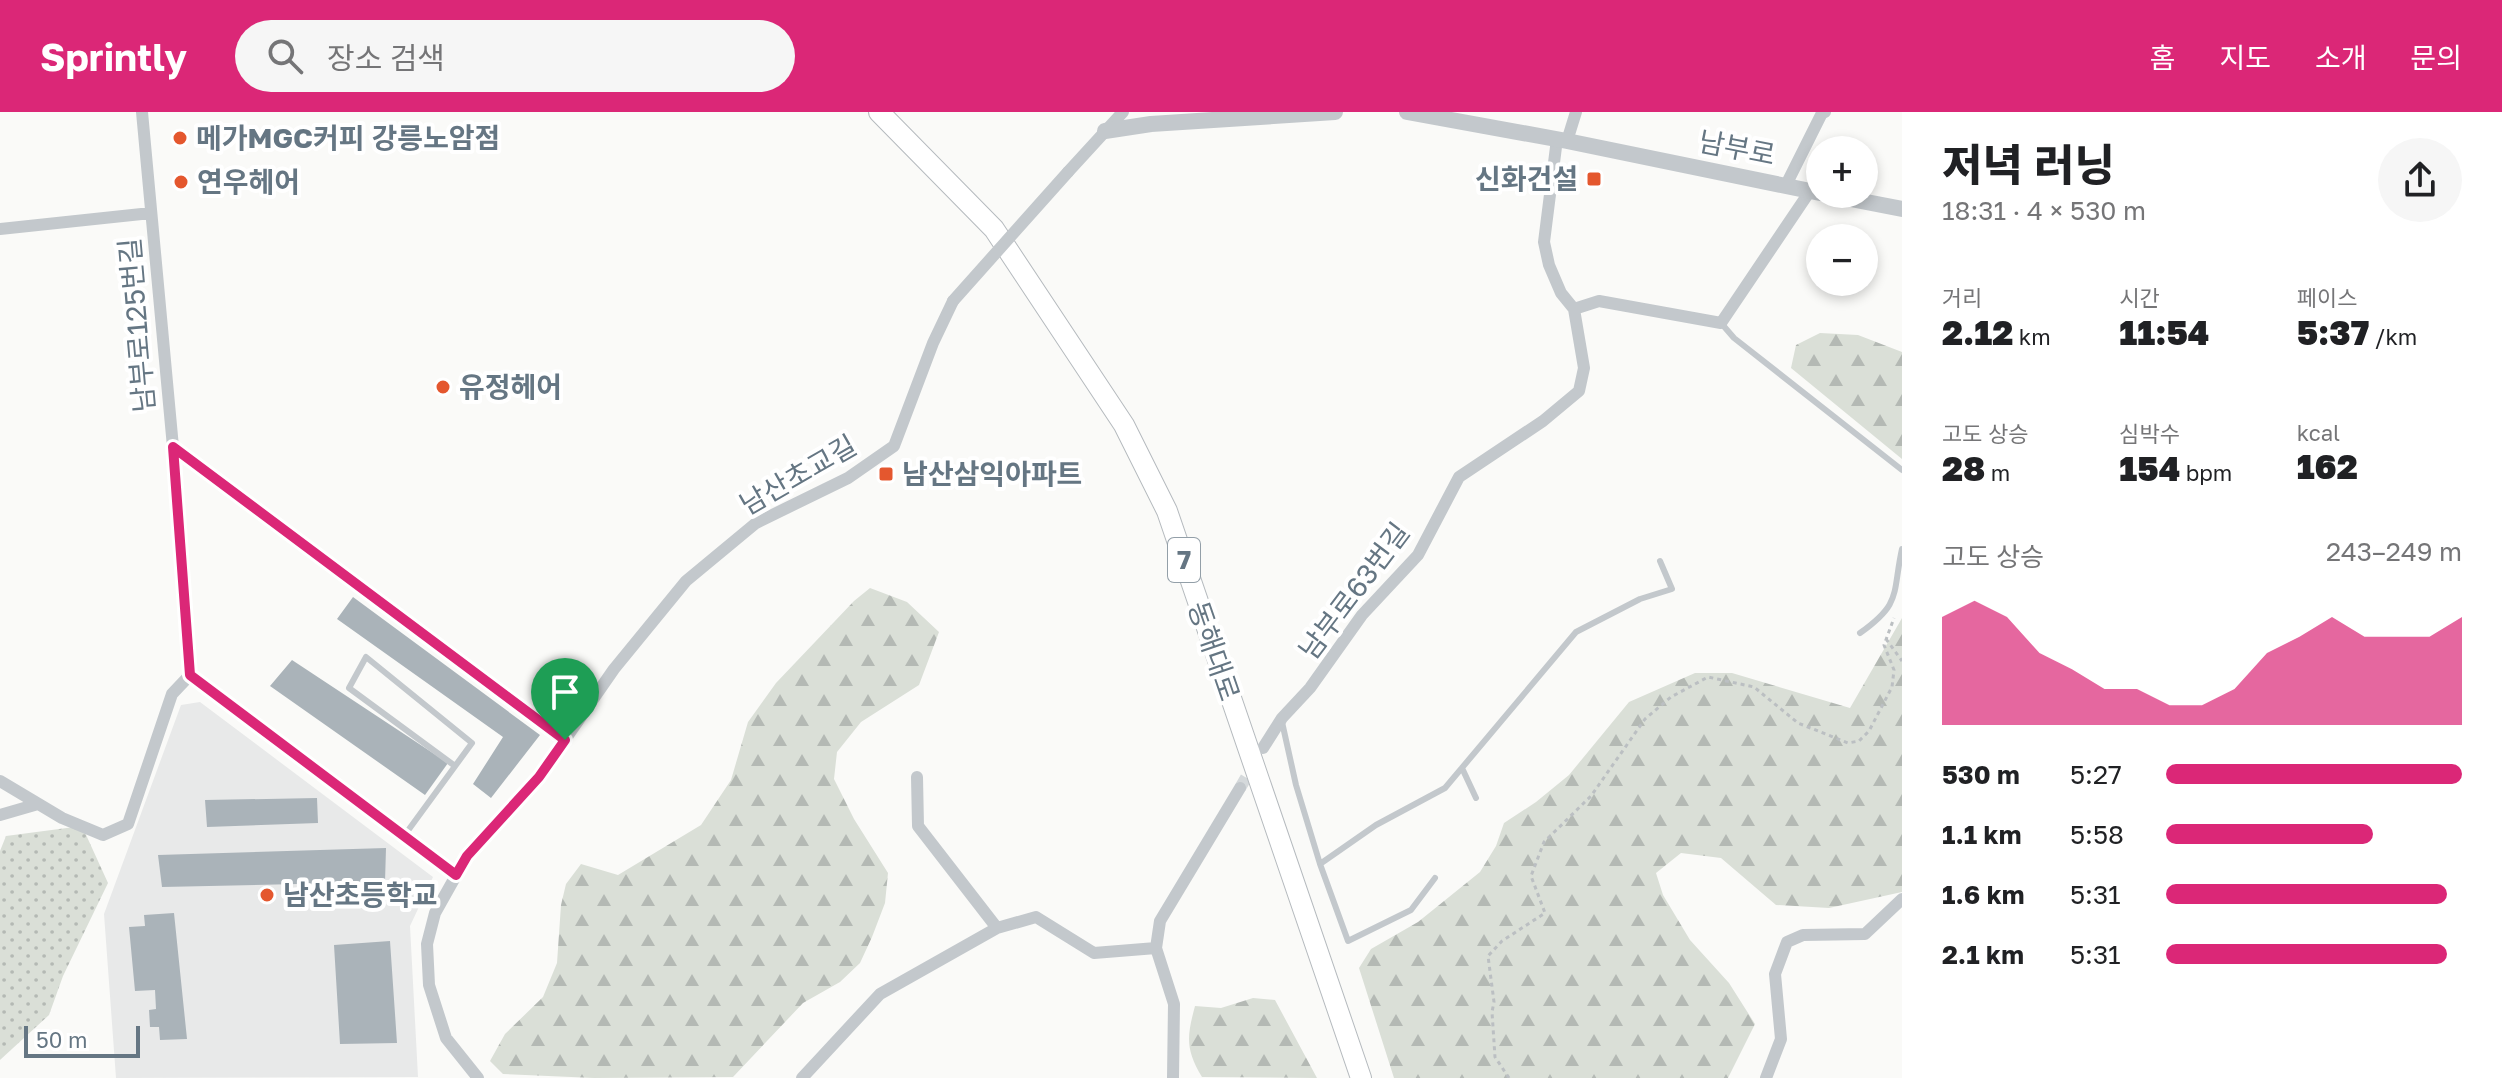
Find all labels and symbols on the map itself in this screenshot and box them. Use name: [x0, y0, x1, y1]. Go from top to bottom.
place label: 메가MGC커피 강릉노암점: [196, 121, 500, 154]
street label: 남부로: [1696, 124, 1778, 171]
marker: 메가MGC커피 강릉노암점: [171, 129, 189, 147]
place label: 신화건설: [1475, 162, 1578, 195]
place label: 연우헤어: [197, 165, 300, 198]
marker: 신화건설: [1585, 170, 1603, 188]
marker: 연우헤어: [172, 173, 190, 191]
street label: 남부로125번길: [112, 237, 161, 414]
place label: 유정헤어: [459, 370, 562, 403]
marker: 유정헤어: [434, 378, 452, 396]
street label: 남산초교길: [734, 428, 862, 521]
place label: 남산삼익아파트: [902, 457, 1082, 490]
marker: 남산삼익아파트: [877, 465, 895, 483]
street label: 남부로63번길: [1292, 516, 1416, 665]
road number: 7: [1168, 538, 1200, 582]
street label: 동해대로: [1182, 597, 1247, 705]
pin: [531, 658, 599, 740]
place label: 남산초등학교: [283, 878, 438, 911]
marker: 남산초등학교: [258, 886, 276, 904]
scale bar: [24, 1022, 140, 1058]

